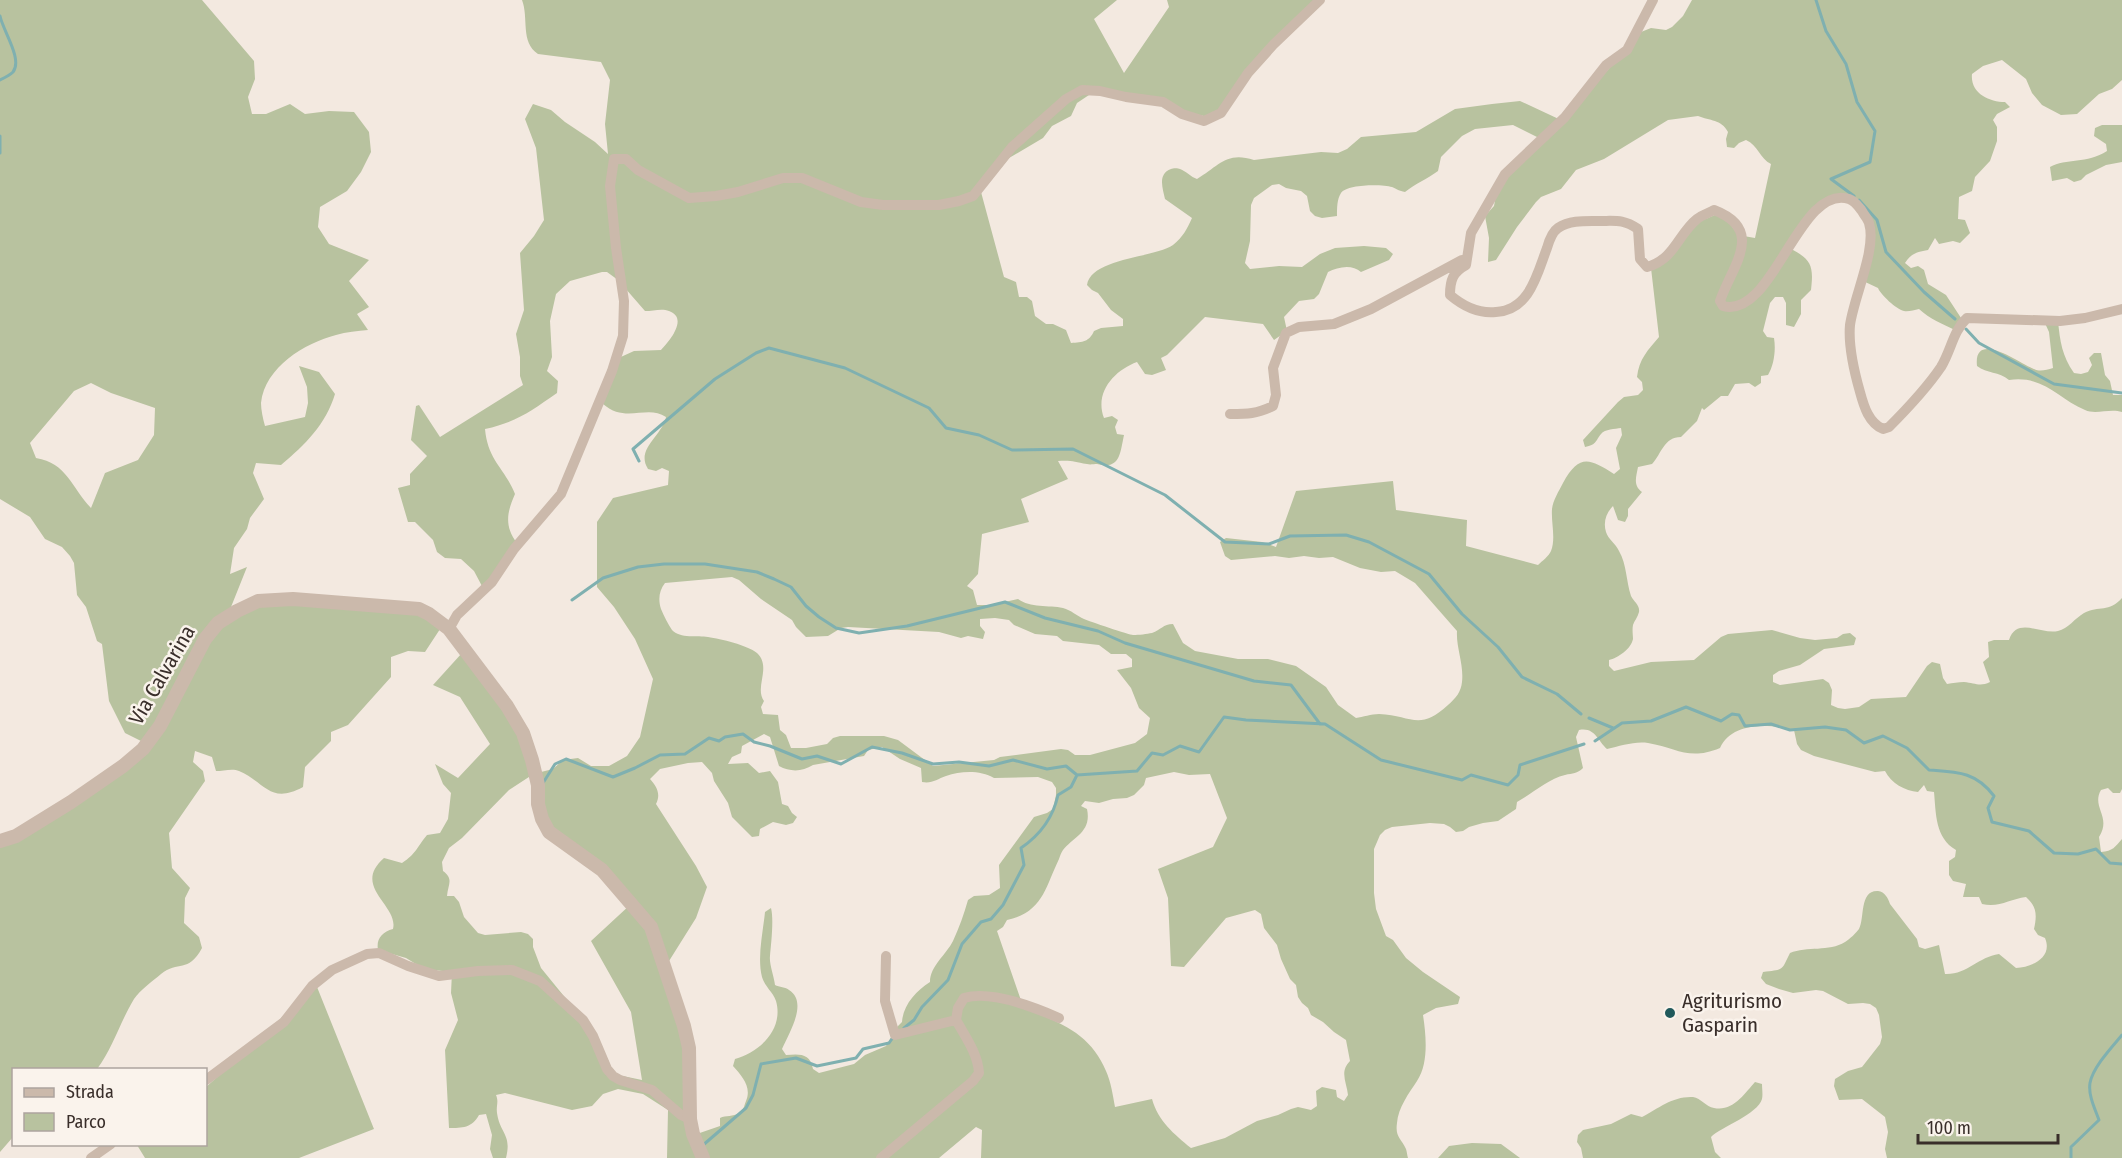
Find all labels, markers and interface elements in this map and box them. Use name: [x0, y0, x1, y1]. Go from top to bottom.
street label: Via Calvarina: [123, 621, 201, 729]
place label: Agriturismo Gasparin: [1682, 988, 1782, 1038]
marker: Agriturismo Gasparin: [1663, 1006, 1677, 1020]
legend: [12, 1068, 207, 1146]
text: Strada: [66, 1081, 114, 1103]
scale bar: [1918, 1107, 2058, 1145]
text: Parco: [66, 1111, 106, 1133]
text: 100 m: [1927, 1117, 1971, 1139]

